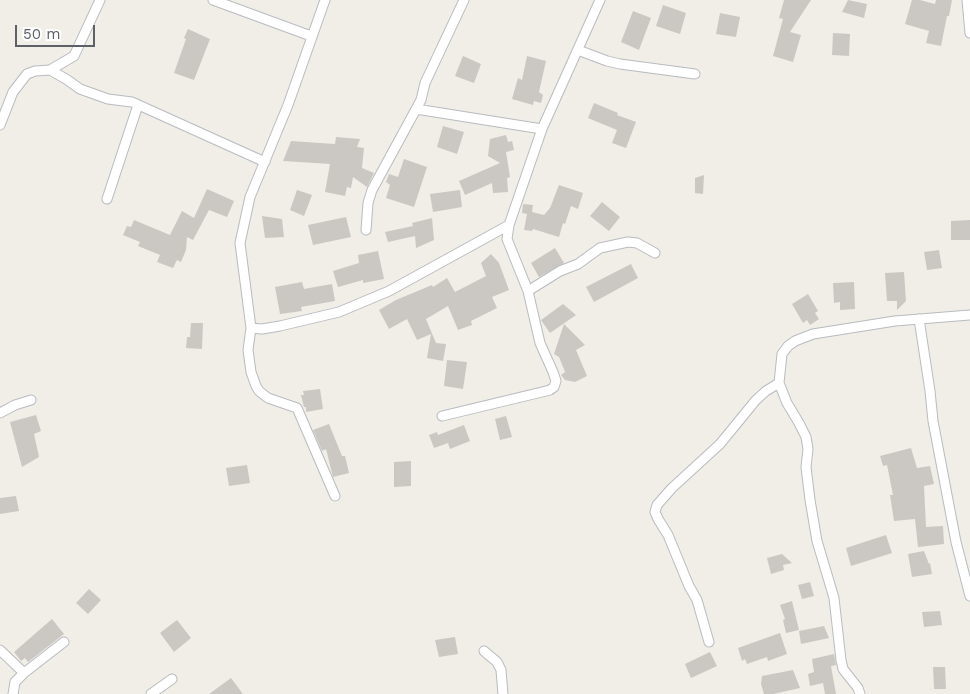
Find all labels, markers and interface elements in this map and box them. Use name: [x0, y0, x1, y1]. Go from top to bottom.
scale bar: [18, 15, 98, 47]
text: 50 m: [23, 25, 60, 43]

